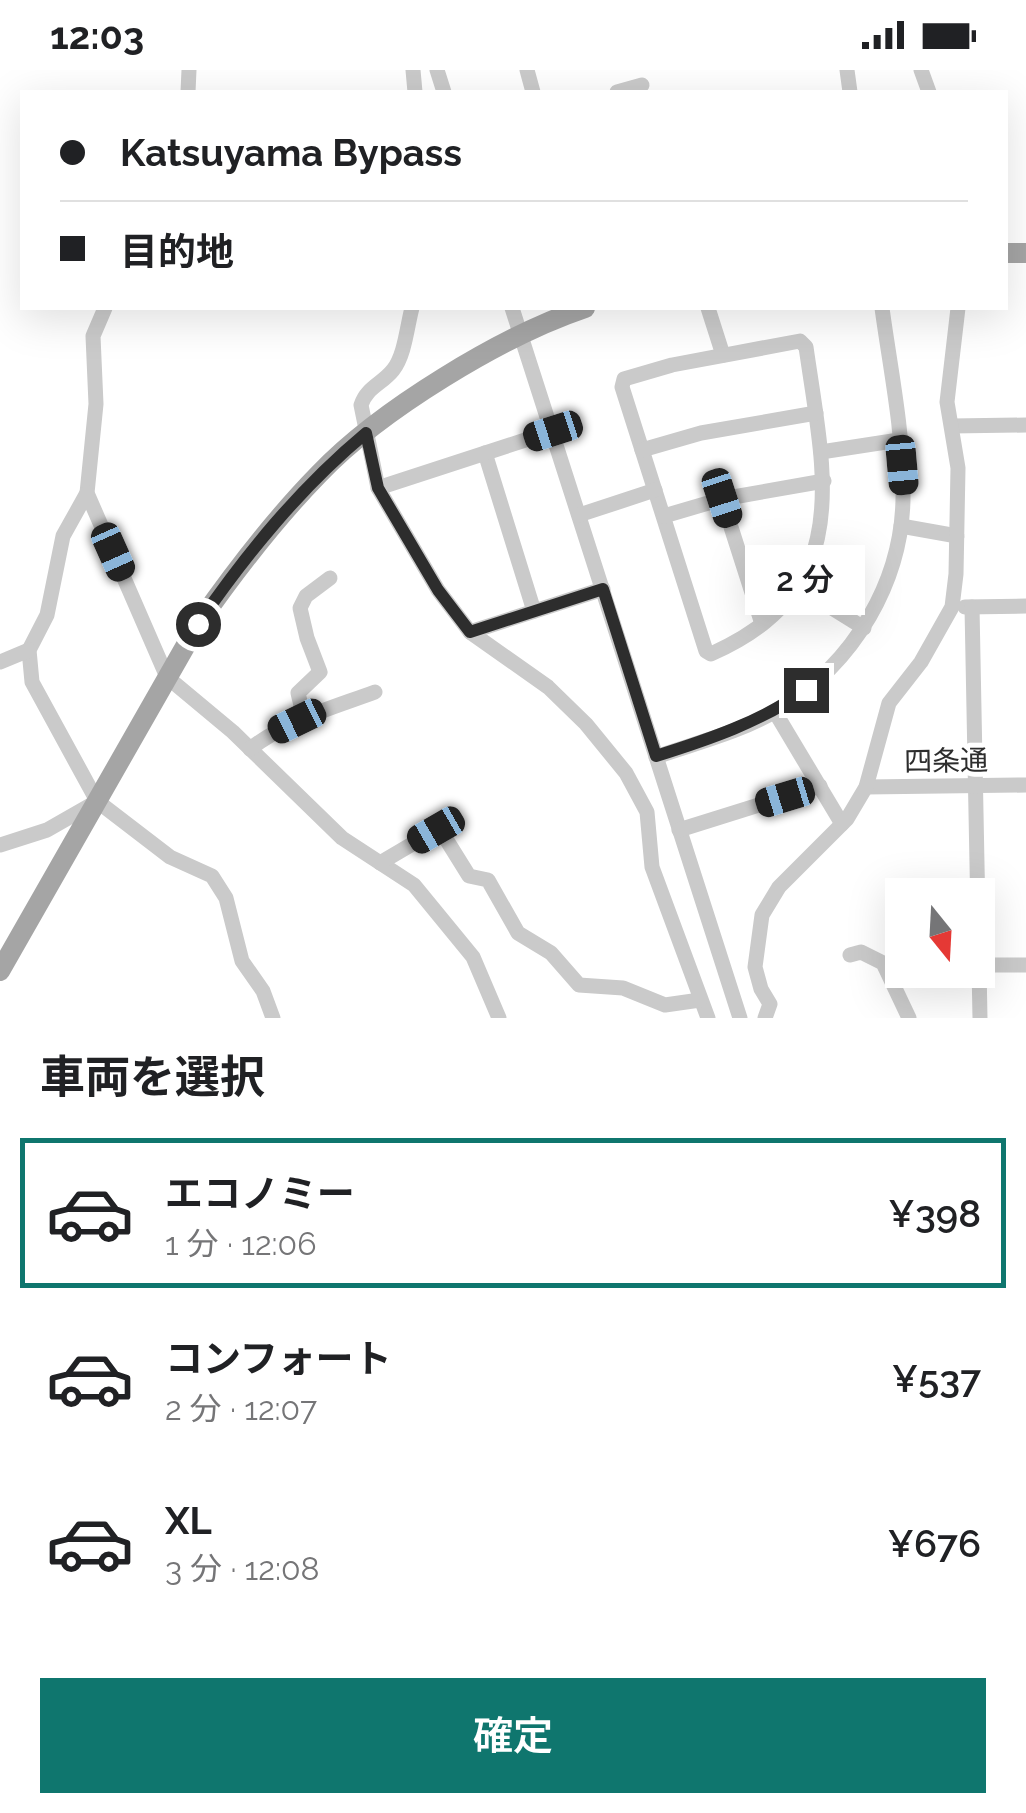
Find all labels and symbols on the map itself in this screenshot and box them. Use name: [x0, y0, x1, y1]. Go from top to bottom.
car: [520, 407, 586, 455]
car: [884, 434, 920, 496]
car: [698, 465, 746, 531]
car: [87, 518, 139, 586]
callout: 2 分: [746, 545, 866, 615]
route start: [176, 602, 221, 647]
route end: [784, 668, 829, 713]
car: [263, 694, 331, 748]
street label: 四条通: [904, 744, 988, 778]
car: [752, 774, 818, 820]
car: [403, 802, 469, 858]
north arrow: [885, 878, 995, 988]

